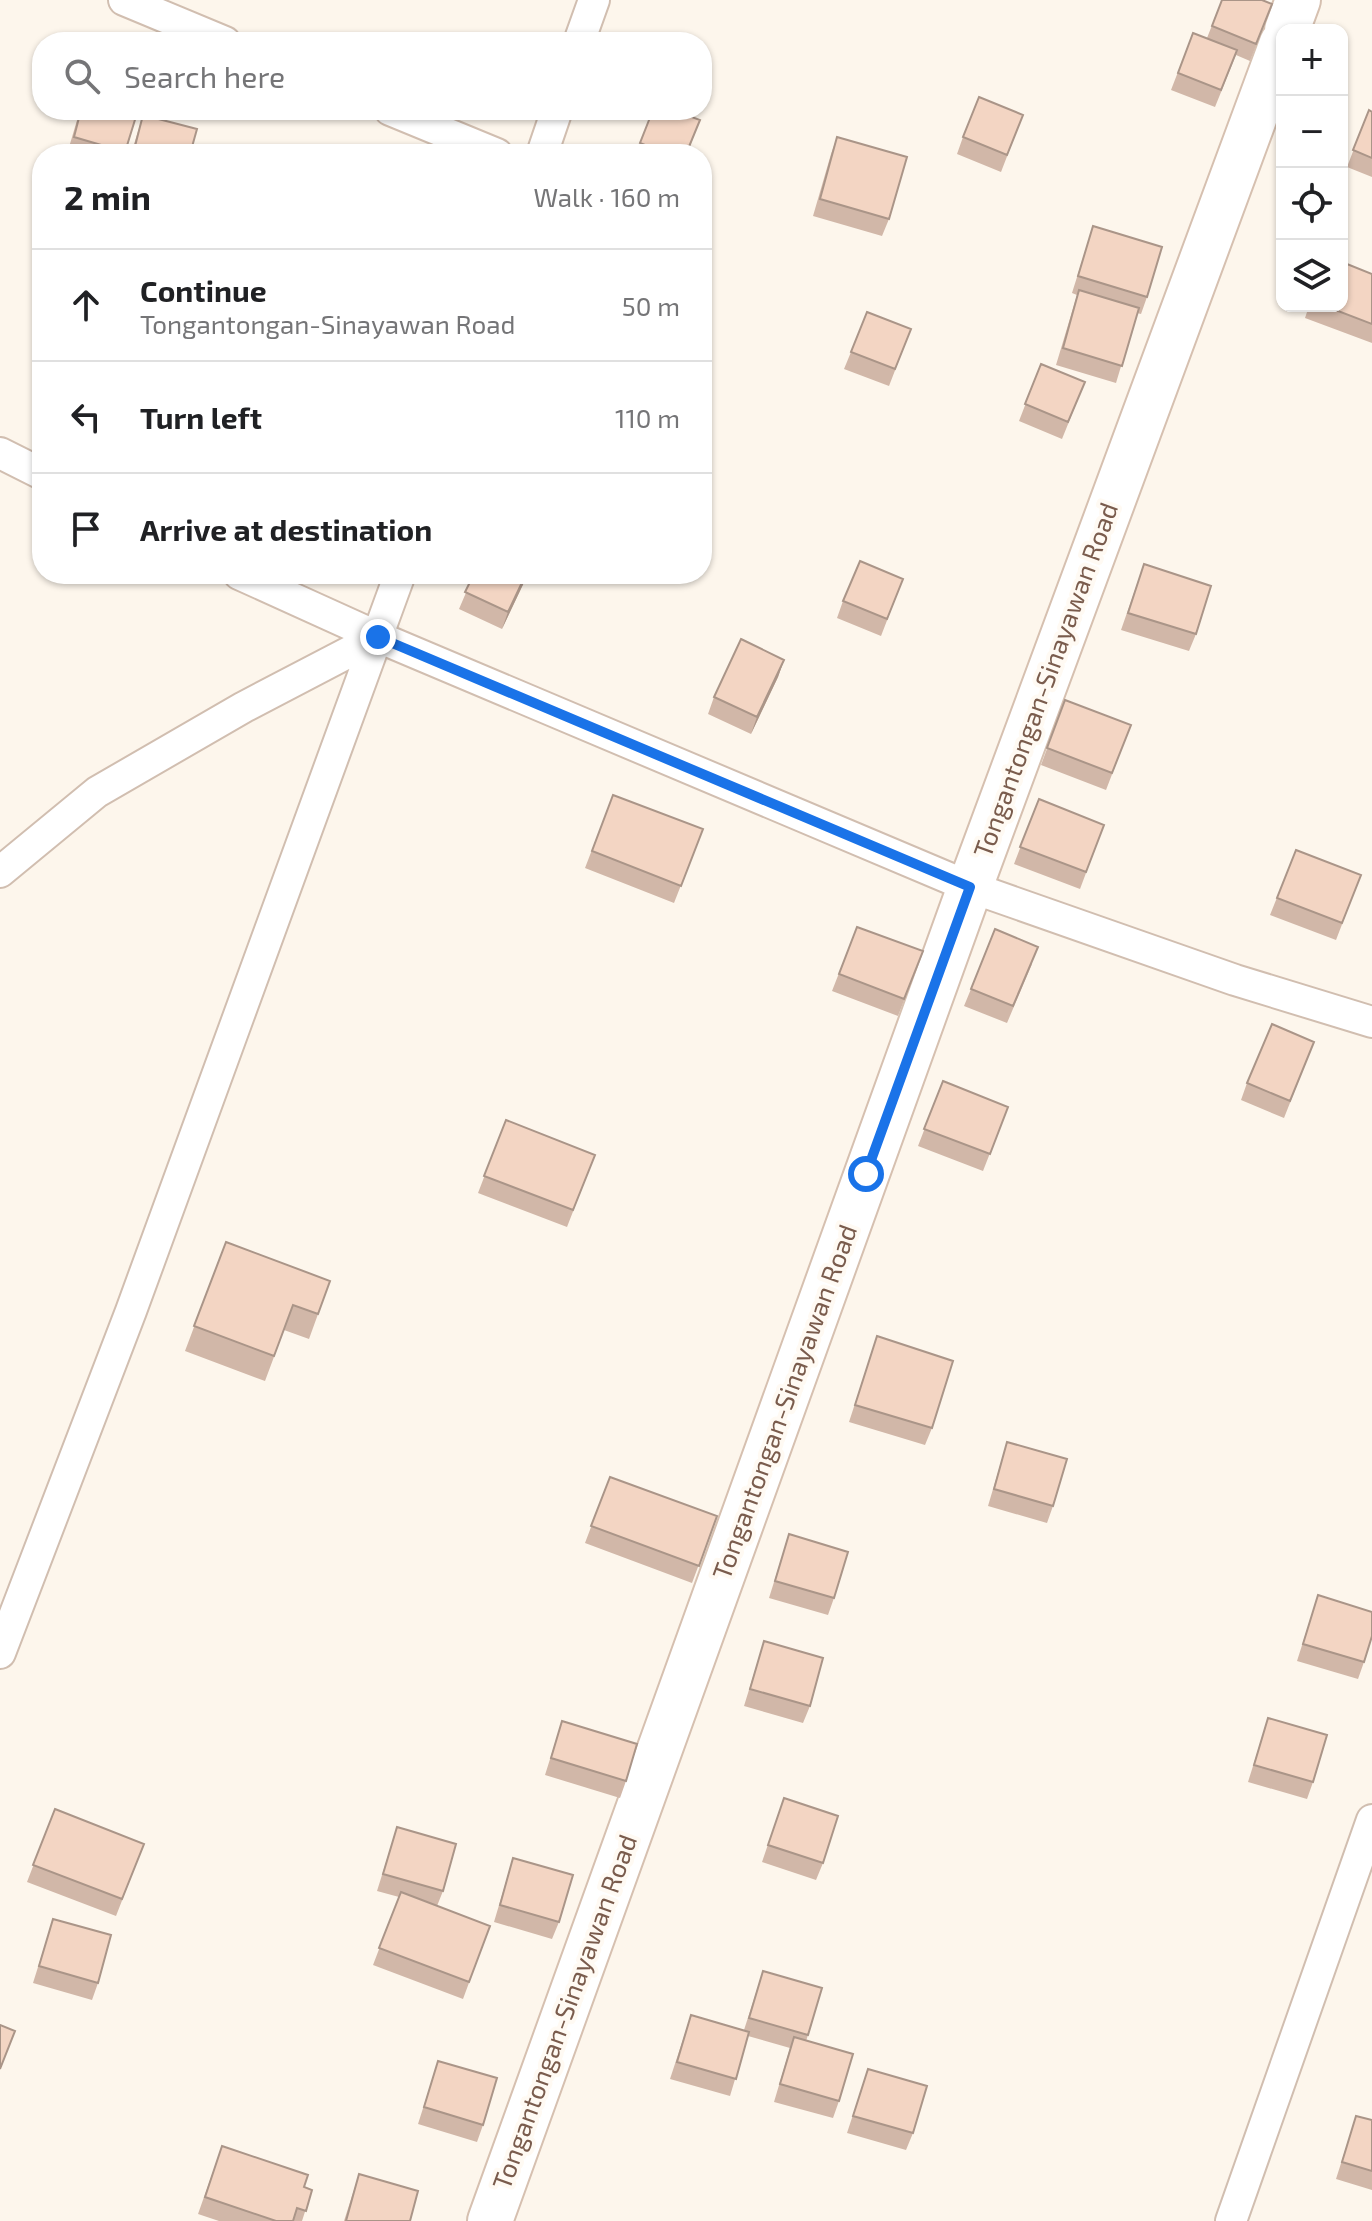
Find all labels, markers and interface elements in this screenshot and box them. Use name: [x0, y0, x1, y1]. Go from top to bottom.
map controls: [1276, 24, 1348, 312]
button: +: [1276, 24, 1348, 96]
search box: [32, 32, 712, 120]
icon: search: [60, 54, 104, 98]
text: Search here: [124, 58, 285, 94]
button: −: [1276, 96, 1348, 168]
button: locate: [1276, 168, 1348, 240]
text: 2 min: [64, 176, 151, 217]
text: Walk · 160 m: [533, 181, 680, 212]
button: layers: [1276, 240, 1348, 312]
text: Continue: [140, 272, 267, 308]
icon: ahead: [64, 283, 108, 327]
text: 50 m: [622, 290, 680, 321]
text: Tongantongan-Sinayawan Road: [140, 308, 515, 339]
icon: left: [64, 395, 108, 439]
text: Turn left: [140, 399, 262, 435]
text: 110 m: [615, 402, 680, 433]
street label: Tongantongan-Sinayawan Road: [966, 498, 1123, 861]
icon: arrive: [64, 507, 108, 551]
text: Arrive at destination: [140, 511, 432, 547]
route end: [360, 619, 396, 655]
route start: [848, 1156, 884, 1192]
street label: Tongantongan-Sinayawan Road: [705, 1220, 862, 1583]
street label: Tongantongan-Sinayawan Road: [485, 1830, 642, 2193]

